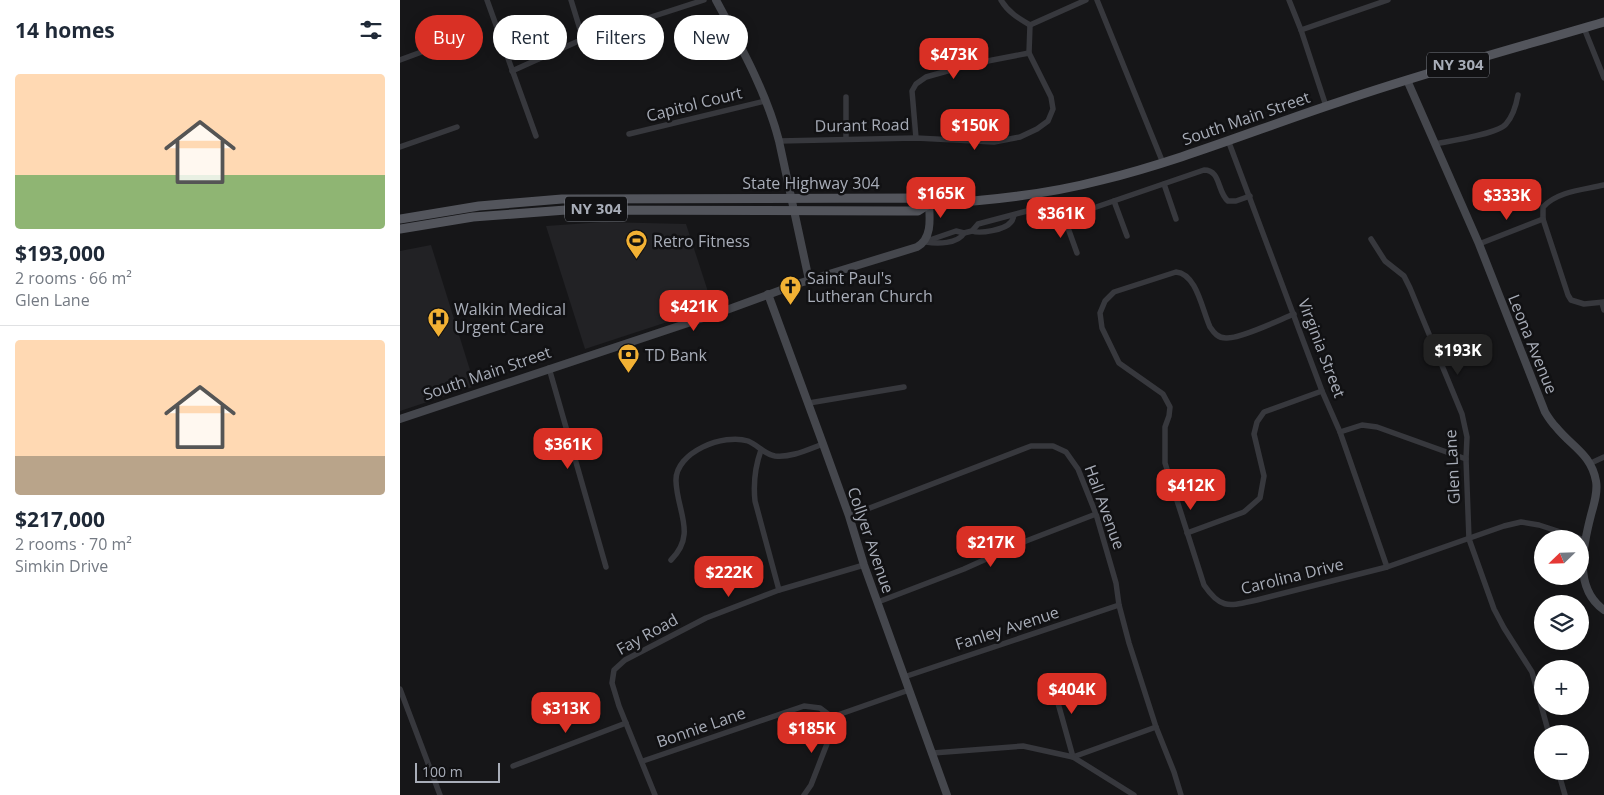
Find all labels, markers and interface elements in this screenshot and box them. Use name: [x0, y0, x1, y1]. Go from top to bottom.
chip: Buy: [415, 15, 483, 60]
chip: Rent: [493, 15, 567, 60]
chip: Filters: [577, 15, 664, 60]
chip: New: [674, 15, 748, 60]
text: 14 homes: [15, 16, 115, 44]
icon: filters: [357, 16, 385, 44]
pin: $473K: [919, 38, 989, 80]
text: $473K: [930, 43, 978, 65]
road number: NY 304: [1427, 52, 1489, 78]
street label: Capitol Court: [644, 81, 745, 127]
street label: South Main Street: [1179, 86, 1313, 150]
icon: home: [155, 107, 245, 197]
pin: $150K: [940, 108, 1010, 151]
street label: Durant Road: [814, 113, 910, 137]
text: $150K: [951, 114, 999, 136]
street label: State Highway 304: [742, 172, 880, 194]
pin: $165K: [906, 176, 976, 219]
pin: $333K: [1472, 178, 1542, 221]
text: $165K: [917, 182, 965, 204]
text: $333K: [1483, 184, 1531, 206]
road number: NY 304: [565, 196, 627, 222]
pin: $361K: [1026, 196, 1096, 239]
text: $361K: [1037, 202, 1085, 224]
sports icon: Retro Fitness: [625, 229, 649, 260]
place label: Retro Fitness: [653, 230, 750, 252]
text: $193,000: [15, 239, 105, 267]
text: 2 rooms · 66 m²: [15, 267, 132, 289]
place label: Saint Paul's Lutheran Church: [807, 267, 933, 307]
church icon: Saint Paul's Lutheran Church: [779, 275, 803, 306]
text: Glen Lane: [15, 289, 90, 311]
pin: $421K: [659, 290, 729, 332]
street label: Leona Avenue: [1503, 291, 1563, 397]
text: $421K: [670, 295, 718, 317]
street label: Virginia Street: [1293, 295, 1351, 401]
place label: Walkin Medical Urgent Care: [454, 298, 566, 338]
hospital icon: Walkin Medical Urgent Care: [426, 306, 450, 337]
pin: $193K: [1423, 334, 1493, 376]
text: $193K: [1434, 339, 1482, 361]
street label: South Main Street: [420, 341, 554, 405]
bank icon: TD Bank: [617, 343, 641, 374]
place label: TD Bank: [645, 344, 708, 366]
icon: home: [155, 372, 245, 462]
pin: $361K: [533, 428, 603, 470]
street label: Glen Lane: [1439, 429, 1465, 505]
text: $361K: [544, 433, 592, 455]
street label: Hall Avenue: [1080, 462, 1130, 552]
pin: $412K: [1156, 468, 1226, 511]
text: $412K: [1167, 474, 1215, 496]
street label: Collyer Avenue: [842, 484, 900, 596]
text: $217,000: [15, 505, 105, 533]
pin: $217K: [956, 526, 1026, 568]
north arrow: [1534, 530, 1589, 585]
map controls: [1534, 530, 1589, 780]
text: $217K: [967, 531, 1015, 553]
text: 2 rooms · 70 m²: [15, 533, 132, 555]
street label: Carolina Drive: [1238, 553, 1346, 599]
text: Simkin Drive: [15, 555, 108, 577]
pin: $222K: [694, 556, 764, 598]
text: $222K: [705, 561, 753, 583]
button: layers: [1534, 595, 1589, 650]
street label: Fanley Avenue: [952, 601, 1062, 655]
street label: Fay Road: [612, 608, 682, 660]
button: +: [1534, 660, 1589, 715]
pin: $404K: [1037, 672, 1107, 715]
text: $404K: [1048, 678, 1096, 700]
pin: $313K: [531, 692, 601, 734]
text: $313K: [542, 697, 590, 719]
street label: Bonnie Lane: [654, 701, 748, 753]
pin: $185K: [777, 712, 847, 754]
text: $185K: [788, 717, 836, 739]
button: −: [1534, 725, 1589, 780]
scale bar: [415, 760, 500, 783]
text: 100 m: [422, 762, 463, 781]

